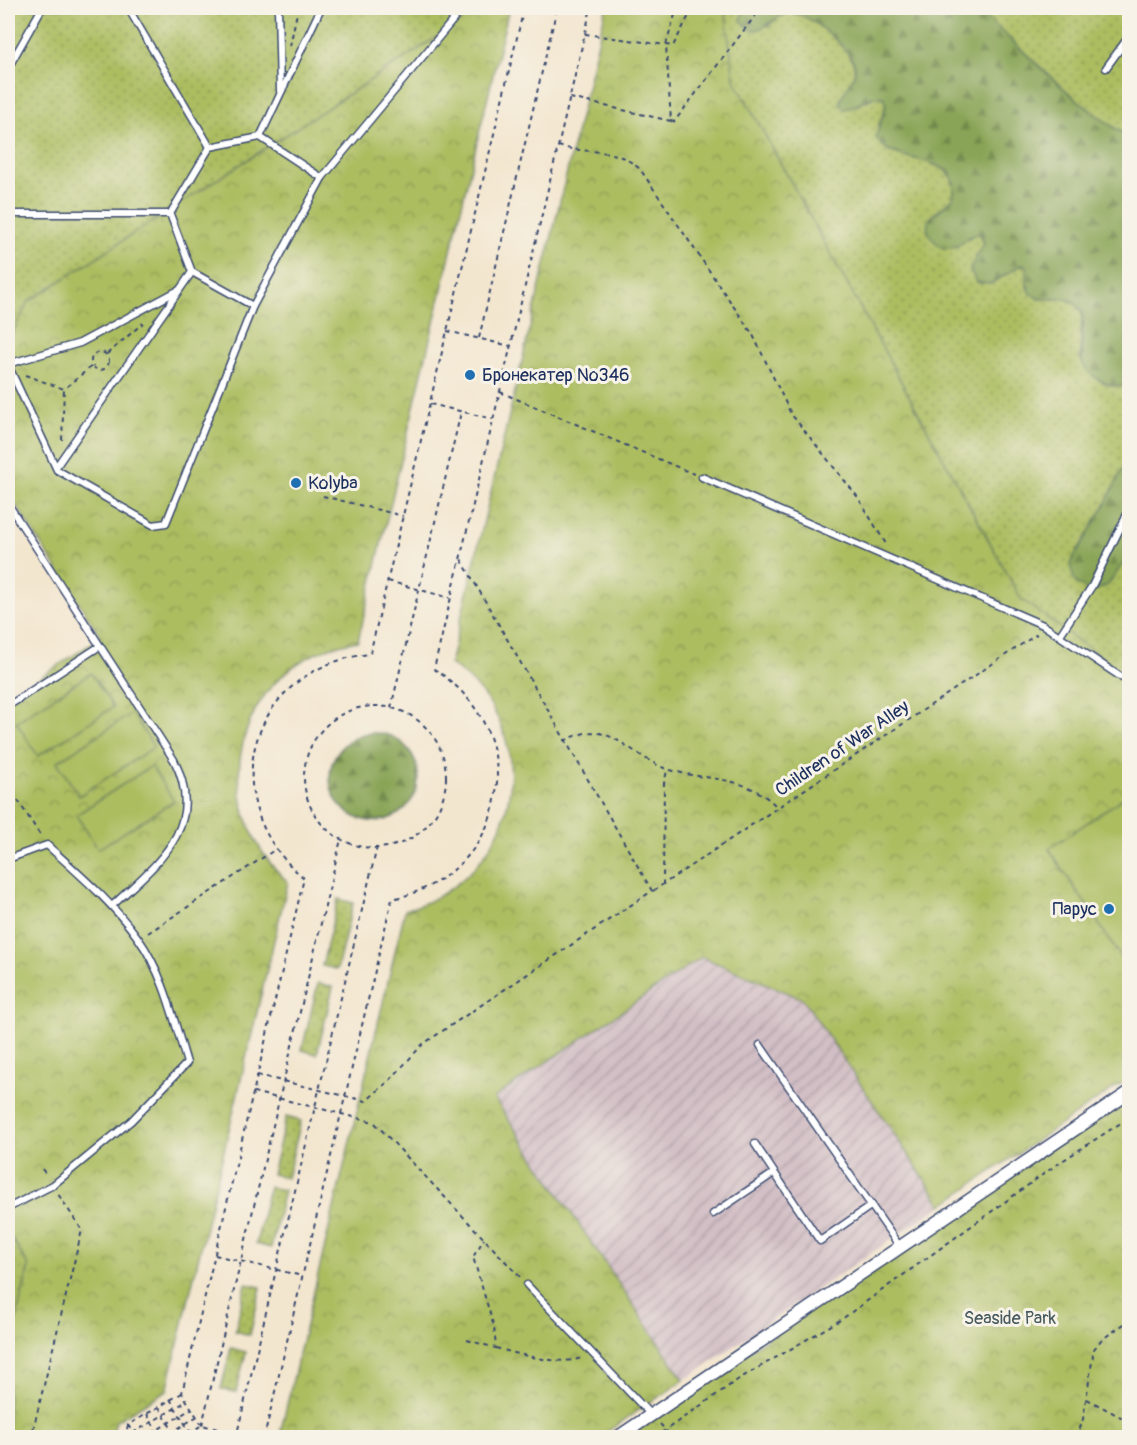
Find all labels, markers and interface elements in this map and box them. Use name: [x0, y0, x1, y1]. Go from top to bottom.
place label: Бронекатер №346: [482, 364, 630, 387]
marker: Бронекатер №346: [463, 368, 477, 382]
place label: Kolyba: [308, 472, 358, 495]
marker: Kolyba: [289, 476, 303, 490]
street label: Children of War Alley: [771, 695, 914, 802]
place label: Парус: [1053, 898, 1097, 921]
marker: Парус: [1102, 902, 1116, 916]
park label: Seaside Park: [964, 1307, 1057, 1330]

